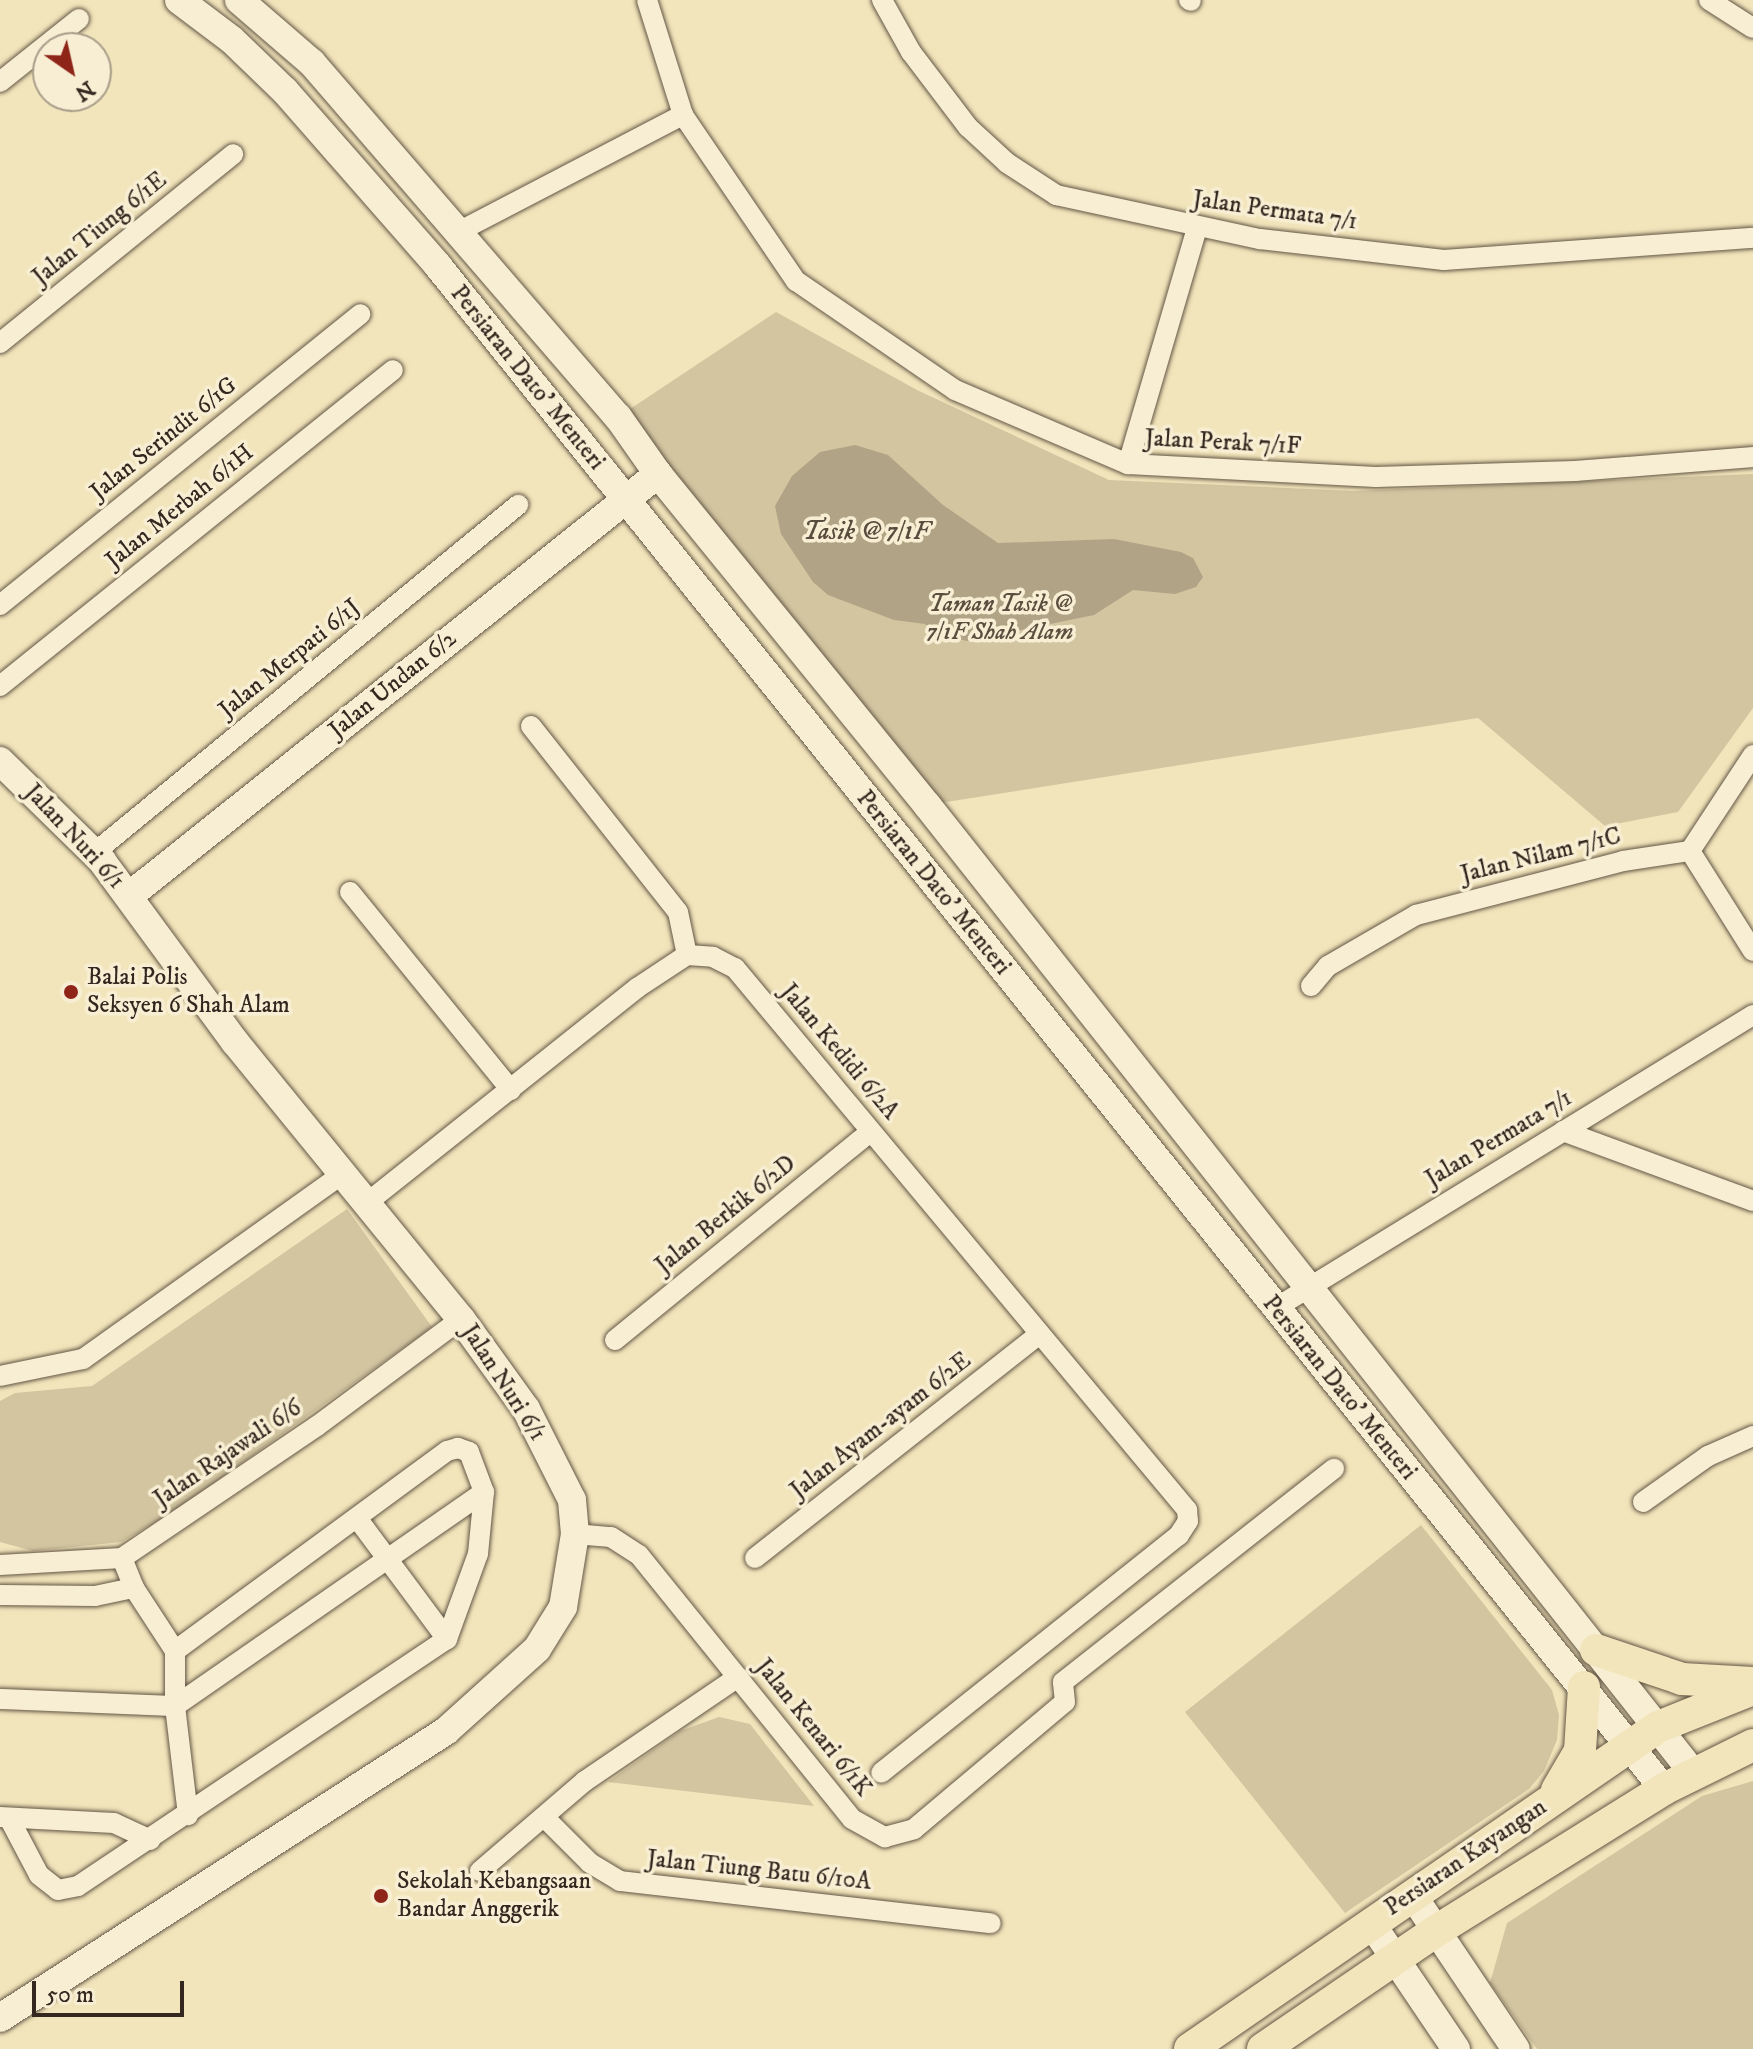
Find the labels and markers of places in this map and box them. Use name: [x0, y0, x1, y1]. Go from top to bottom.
place label: Balai Polis Seksyen 6 Shah Alam: [87, 964, 290, 1020]
marker: Balai Polis Seksyen 6 Shah Alam: [62, 983, 80, 1001]
place label: Sekolah Kebangsaan Bandar Anggerik: [397, 1868, 591, 1924]
marker: Sekolah Kebangsaan Bandar Anggerik: [372, 1887, 390, 1905]

